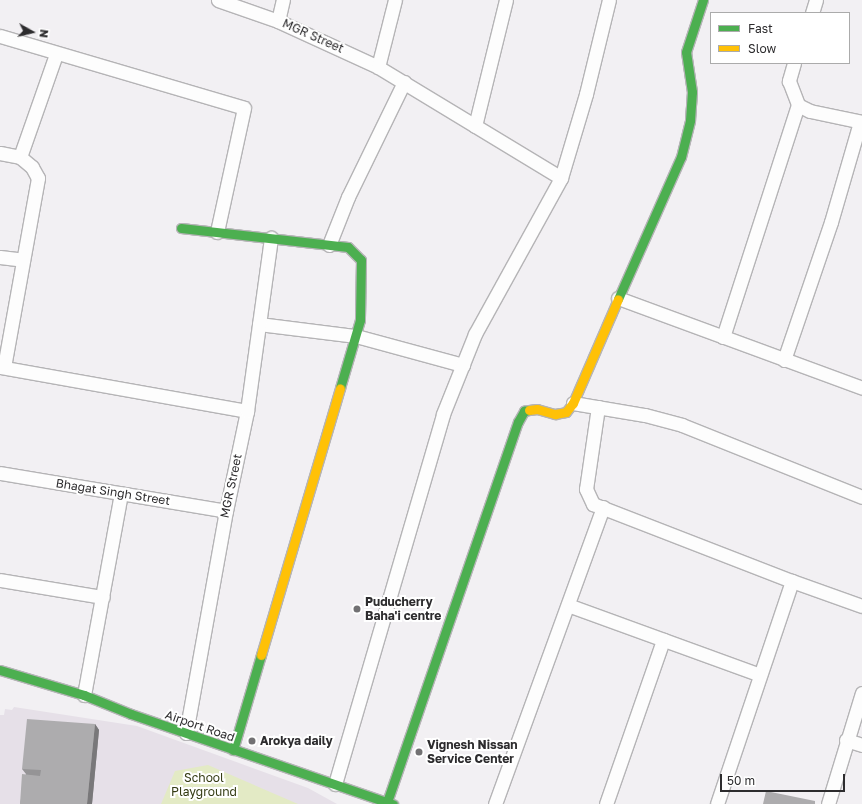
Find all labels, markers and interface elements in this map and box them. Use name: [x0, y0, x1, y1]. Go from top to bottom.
north arrow: [12, 12, 52, 52]
legend: [710, 12, 850, 64]
street label: MGR Street: [280, 16, 346, 56]
text: Fast: [748, 21, 773, 36]
text: N: [37, 29, 51, 39]
text: Slow: [748, 41, 776, 56]
street label: MGR Street: [217, 452, 245, 520]
street label: Bhagat Singh Street: [55, 476, 171, 508]
place label: Puducherry Baha'i centre: [365, 595, 441, 623]
marker: Puducherry Baha'i centre: [352, 604, 362, 614]
street label: Airport Road: [163, 707, 237, 745]
place label: Arokya daily: [260, 734, 333, 748]
marker: Arokya daily: [247, 736, 257, 746]
place label: Vignesh Nissan Service Center: [427, 738, 518, 766]
marker: Vignesh Nissan Service Center: [414, 747, 424, 757]
scale bar: [722, 766, 847, 792]
park label: School Playground: [171, 771, 237, 799]
text: 50 m: [727, 773, 755, 788]

